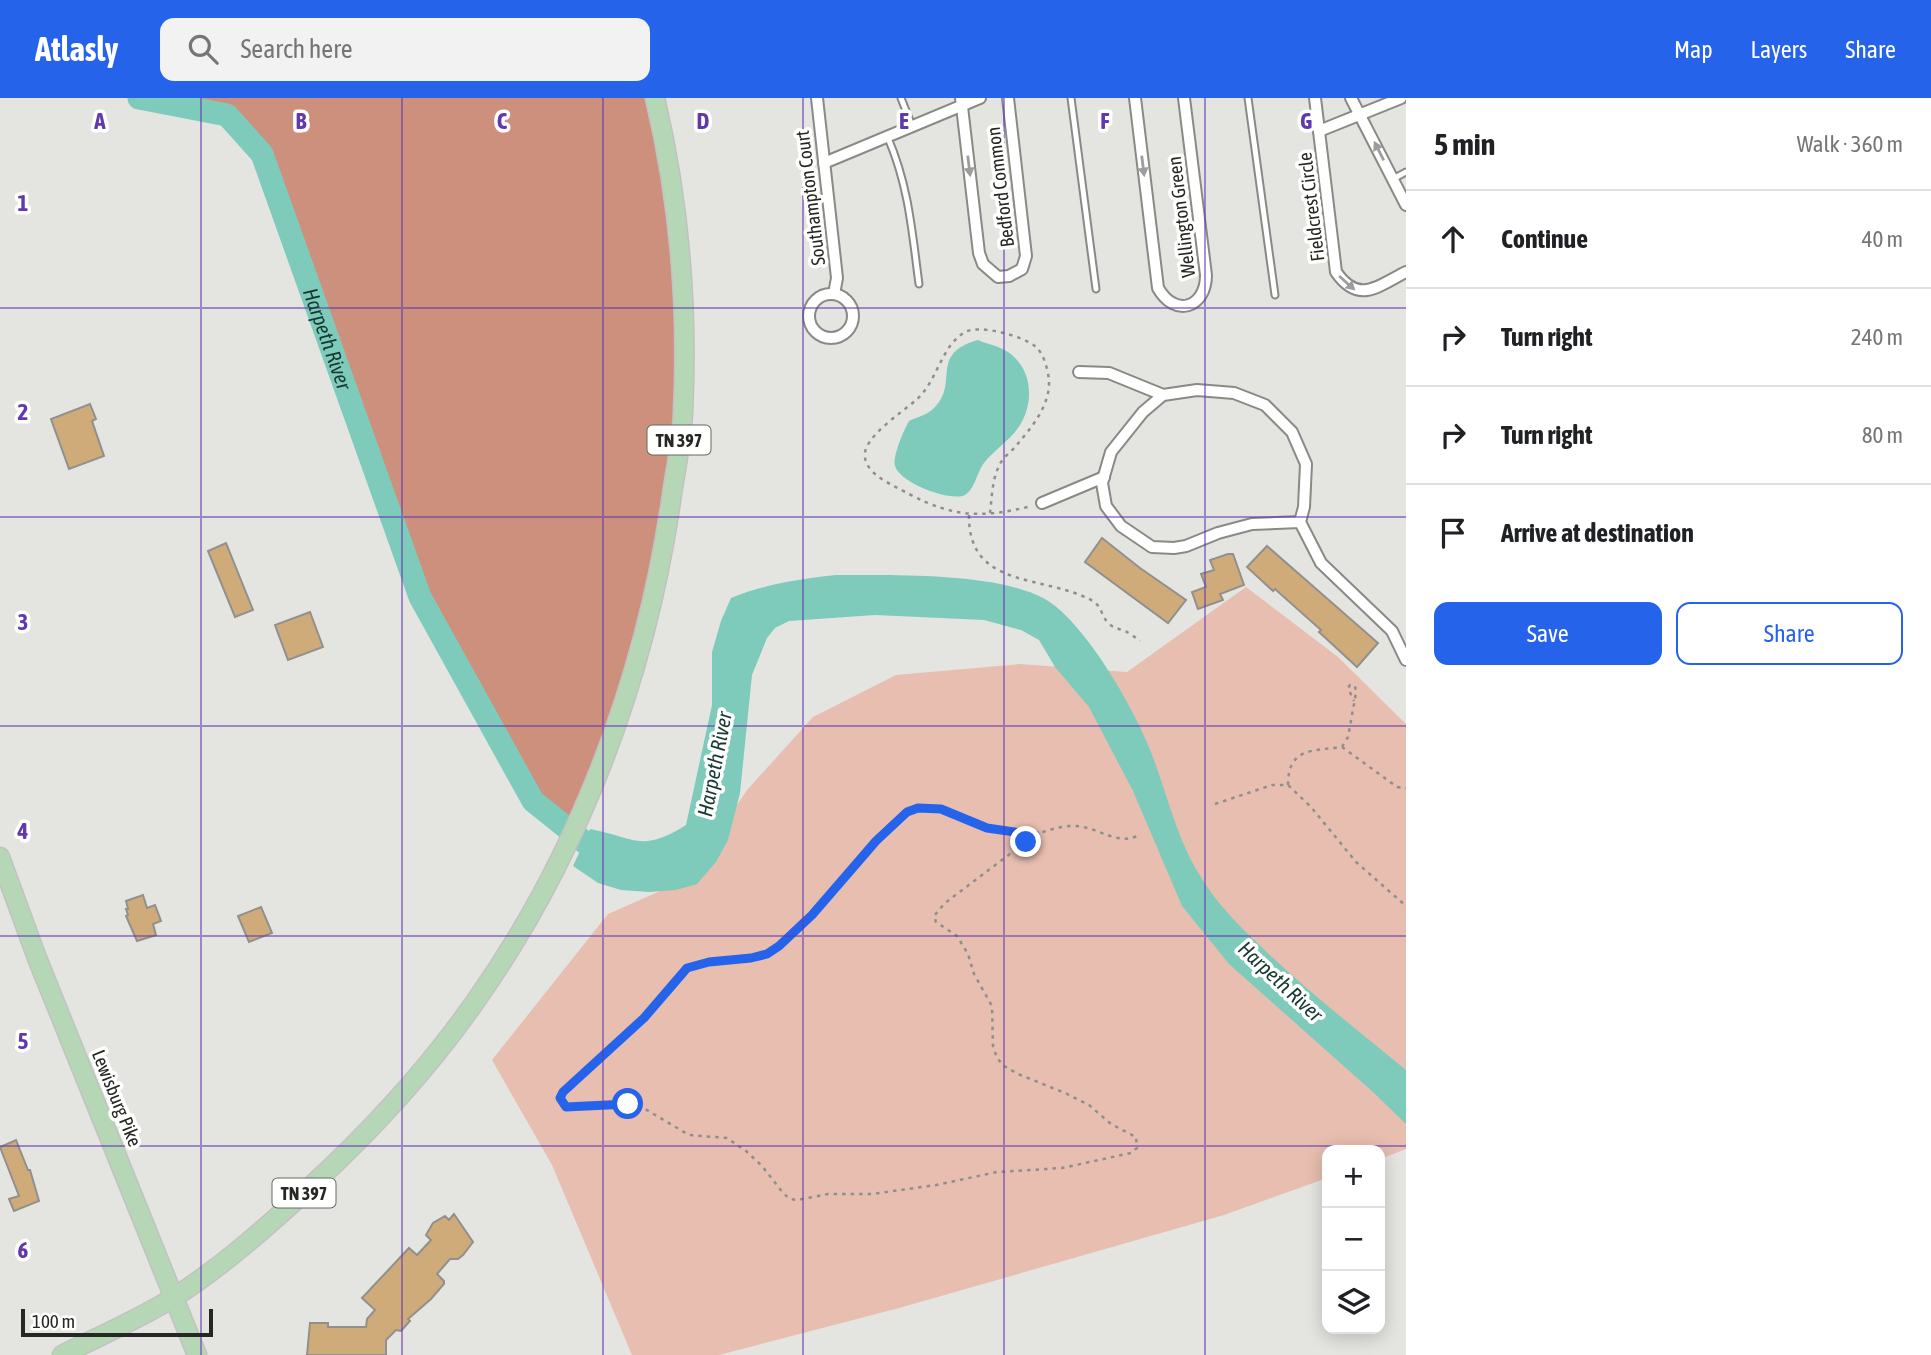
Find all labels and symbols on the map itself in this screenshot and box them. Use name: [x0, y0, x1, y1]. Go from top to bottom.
text: A: [93, 108, 106, 134]
text: B: [296, 108, 307, 134]
text: C: [497, 108, 508, 134]
text: D: [697, 108, 710, 134]
text: E: [899, 108, 909, 134]
text: F: [1100, 108, 1110, 134]
text: G: [1300, 108, 1312, 134]
street label: Bedford Common: [982, 126, 1018, 248]
street label: Southampton Court: [791, 129, 829, 267]
one-way arrow: [1373, 141, 1384, 161]
street label: Fieldcrest Circle: [1293, 151, 1329, 263]
one-way arrow: [963, 155, 974, 177]
one-way arrow: [1138, 155, 1149, 177]
street label: Wellington Green: [1163, 155, 1199, 279]
text: 1: [18, 190, 29, 216]
one-way arrow: [1338, 275, 1356, 291]
water label: Harpeth River: [299, 284, 357, 393]
text: 2: [18, 399, 28, 425]
road number: TN 397: [648, 426, 710, 454]
text: 3: [18, 609, 28, 635]
water label: Harpeth River: [692, 709, 736, 818]
text: 4: [17, 818, 29, 844]
route end: [1010, 826, 1041, 857]
water label: Harpeth River: [1234, 936, 1329, 1027]
text: 5: [18, 1028, 29, 1054]
street label: Lewisburg Pike: [88, 1047, 146, 1149]
route start: [612, 1088, 643, 1119]
road number: TN 397: [272, 1178, 336, 1208]
text: 6: [18, 1237, 29, 1263]
scale bar: [21, 1306, 214, 1338]

